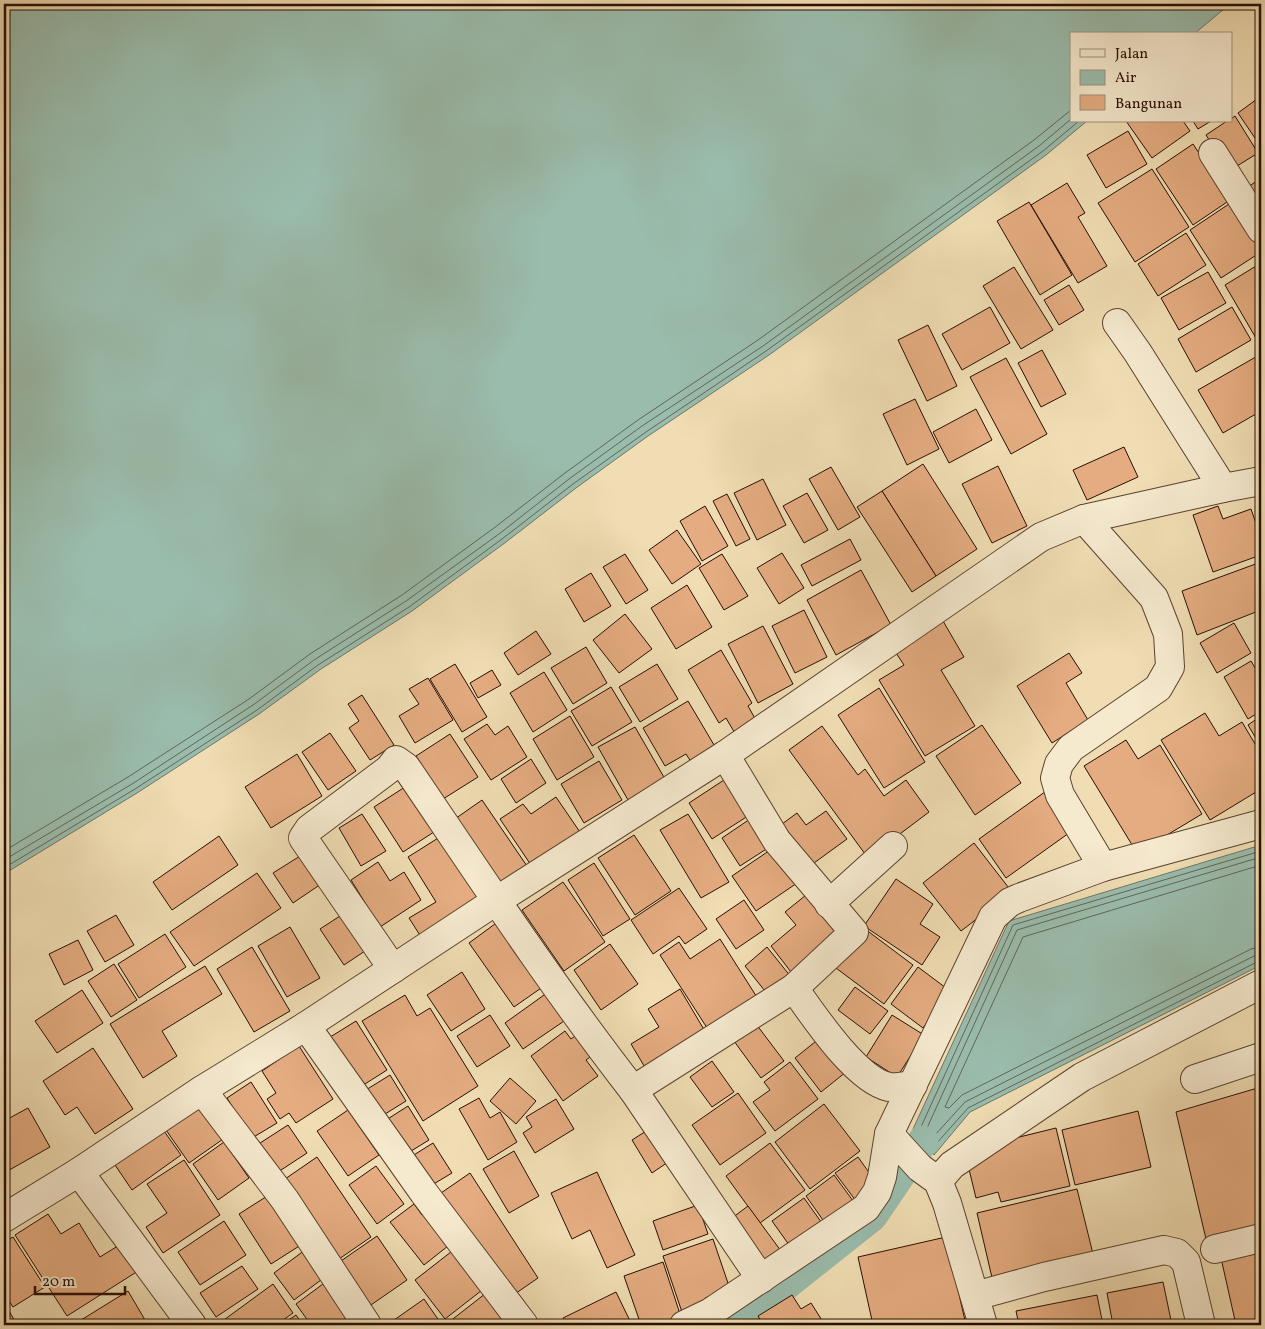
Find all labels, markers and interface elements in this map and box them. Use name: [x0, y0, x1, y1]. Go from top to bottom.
legend: [1070, 32, 1232, 122]
text: Jalan: [1115, 44, 1148, 65]
text: Air: [1115, 68, 1136, 89]
text: Bangunan: [1115, 94, 1182, 115]
scale bar: [35, 1264, 125, 1296]
text: 20 m: [42, 1272, 75, 1293]

